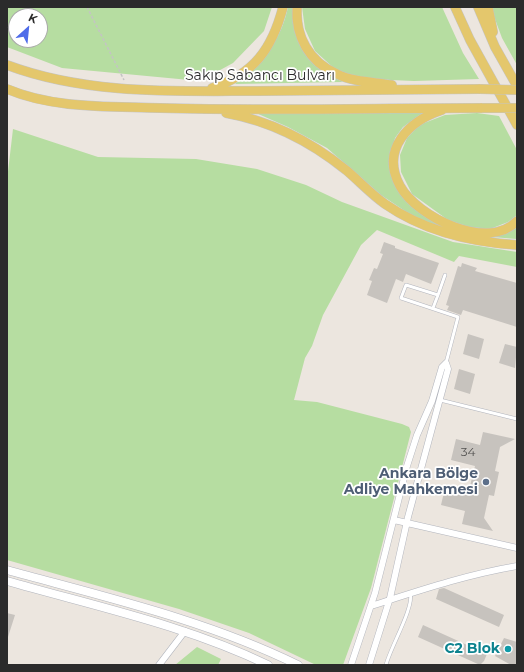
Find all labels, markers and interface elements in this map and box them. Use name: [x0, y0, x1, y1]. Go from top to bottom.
north arrow: [8, 8, 48, 48]
text: K: [26, 10, 40, 26]
street label: Sakıp Sabancı Bulvarı: [185, 68, 335, 84]
house number: 34: [461, 445, 475, 459]
place label: Ankara Bölge Adliye Mahkemesi: [344, 466, 478, 498]
marker: Ankara Bölge Adliye Mahkemesi: [481, 477, 491, 487]
place label: C2 Blok: [444, 641, 500, 657]
marker: C2 Blok: [503, 644, 513, 654]

